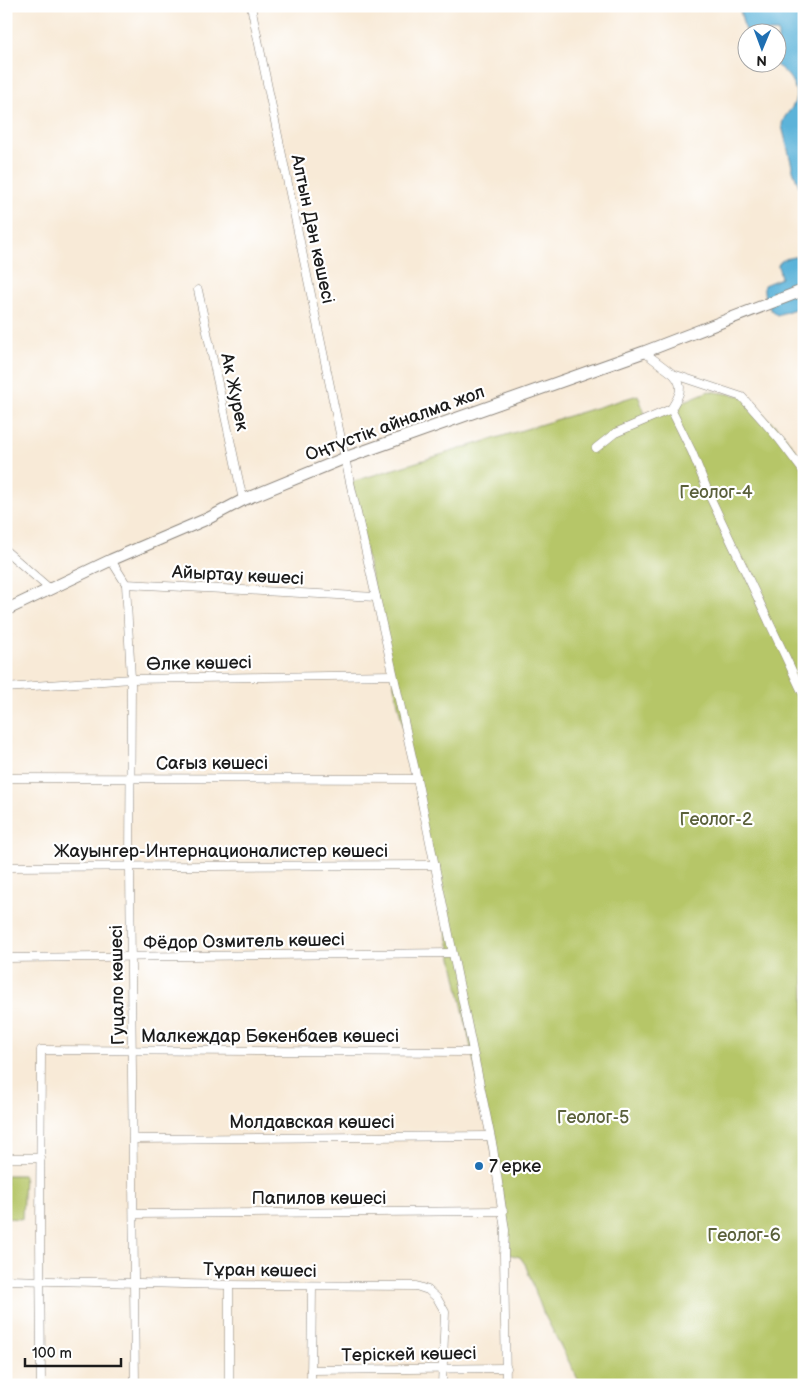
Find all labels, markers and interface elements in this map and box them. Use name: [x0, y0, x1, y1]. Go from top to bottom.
north arrow: [738, 22, 788, 72]
text: N: [756, 52, 767, 69]
street label: Алтын Дән көшесі: [286, 152, 339, 306]
street label: Ак Журек: [216, 350, 253, 433]
street label: Оңтүстік айналма жол: [303, 381, 488, 466]
park label: Геолог-4: [679, 482, 753, 503]
street label: Айыртау көшесі: [170, 562, 305, 589]
street label: Өлке көшесі: [146, 652, 252, 675]
street label: Сағыз көшесі: [156, 753, 268, 774]
park label: Геолог-2: [679, 809, 753, 830]
street label: Жауынгер-Интернационалистер көшесі: [54, 841, 388, 862]
street label: Гуцало көшесі: [106, 925, 129, 1045]
street label: Фёдор Озмитель көшесі: [143, 929, 345, 954]
street label: Малкеждар Бөкенбаев көшесі: [141, 1026, 399, 1047]
park label: Геолог-5: [557, 1107, 629, 1128]
street label: Молдавская көшесі: [229, 1112, 395, 1133]
place label: 7 ерке: [489, 1156, 541, 1177]
marker: 7 ерке: [473, 1160, 485, 1172]
street label: Папилов көшесі: [252, 1188, 386, 1209]
park label: Геолог-6: [707, 1225, 781, 1246]
street label: Тұран көшесі: [203, 1259, 317, 1282]
scale bar: [25, 1336, 121, 1368]
street label: Теріскей көшесі: [341, 1343, 477, 1366]
text: 100 m: [32, 1344, 72, 1363]

